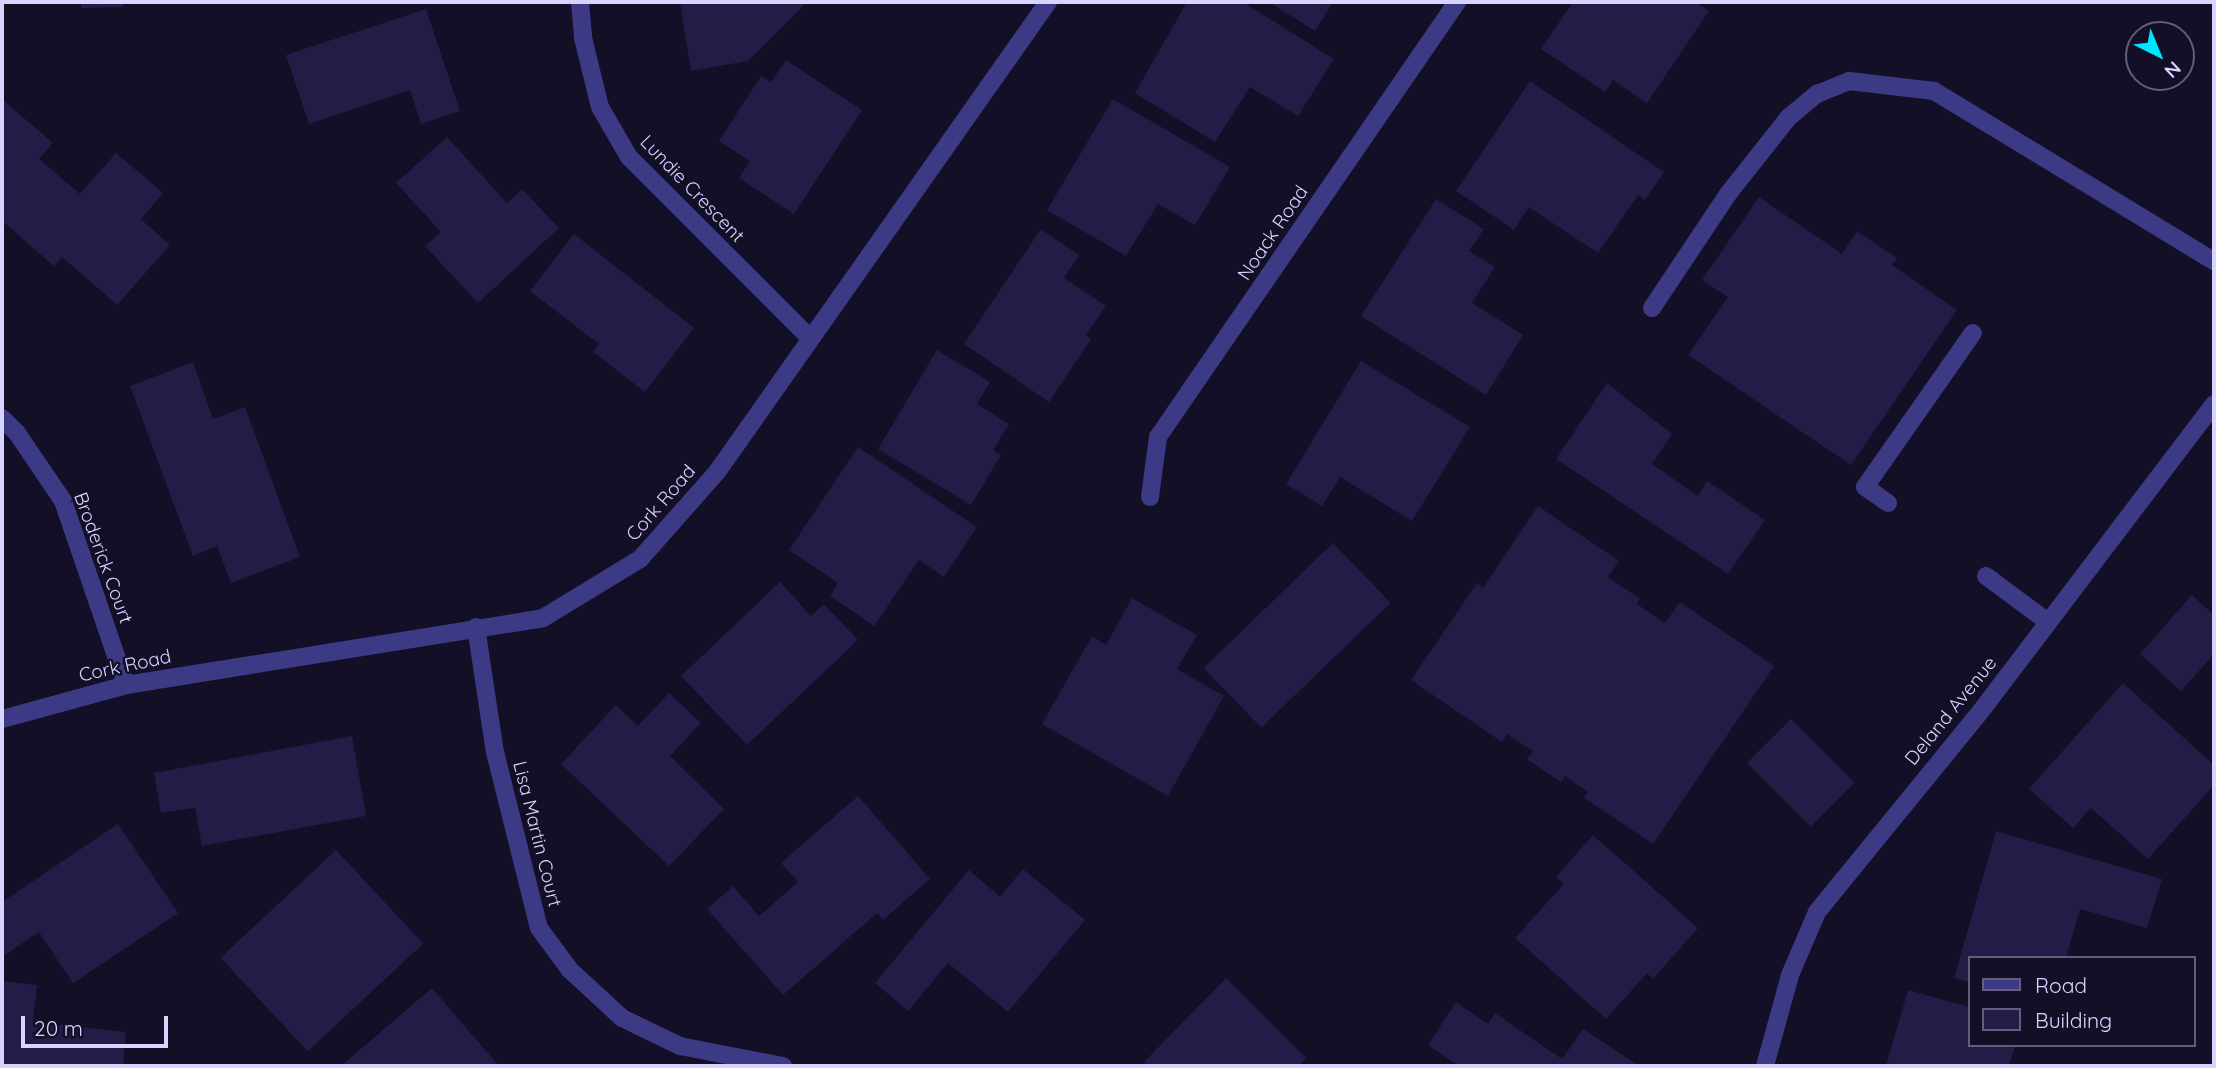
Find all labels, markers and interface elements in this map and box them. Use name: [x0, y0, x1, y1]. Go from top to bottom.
north arrow: [2125, 21, 2195, 91]
text: N: [2160, 56, 2186, 83]
street label: Lundie Crescent: [635, 131, 749, 247]
street label: Noack Road: [1233, 181, 1313, 285]
street label: Cork Road: [622, 460, 700, 546]
street label: Broderick Court: [69, 489, 137, 627]
street label: Cork Road: [77, 645, 173, 687]
street label: Deland Avenue: [1900, 652, 2002, 770]
street label: Lisa Martin Court: [508, 759, 566, 909]
legend: [1968, 956, 2195, 1047]
text: Road: [2035, 972, 2087, 998]
scale bar: [24, 1002, 172, 1046]
text: Building: [2035, 1007, 2112, 1033]
text: 20 m: [34, 1015, 83, 1041]

